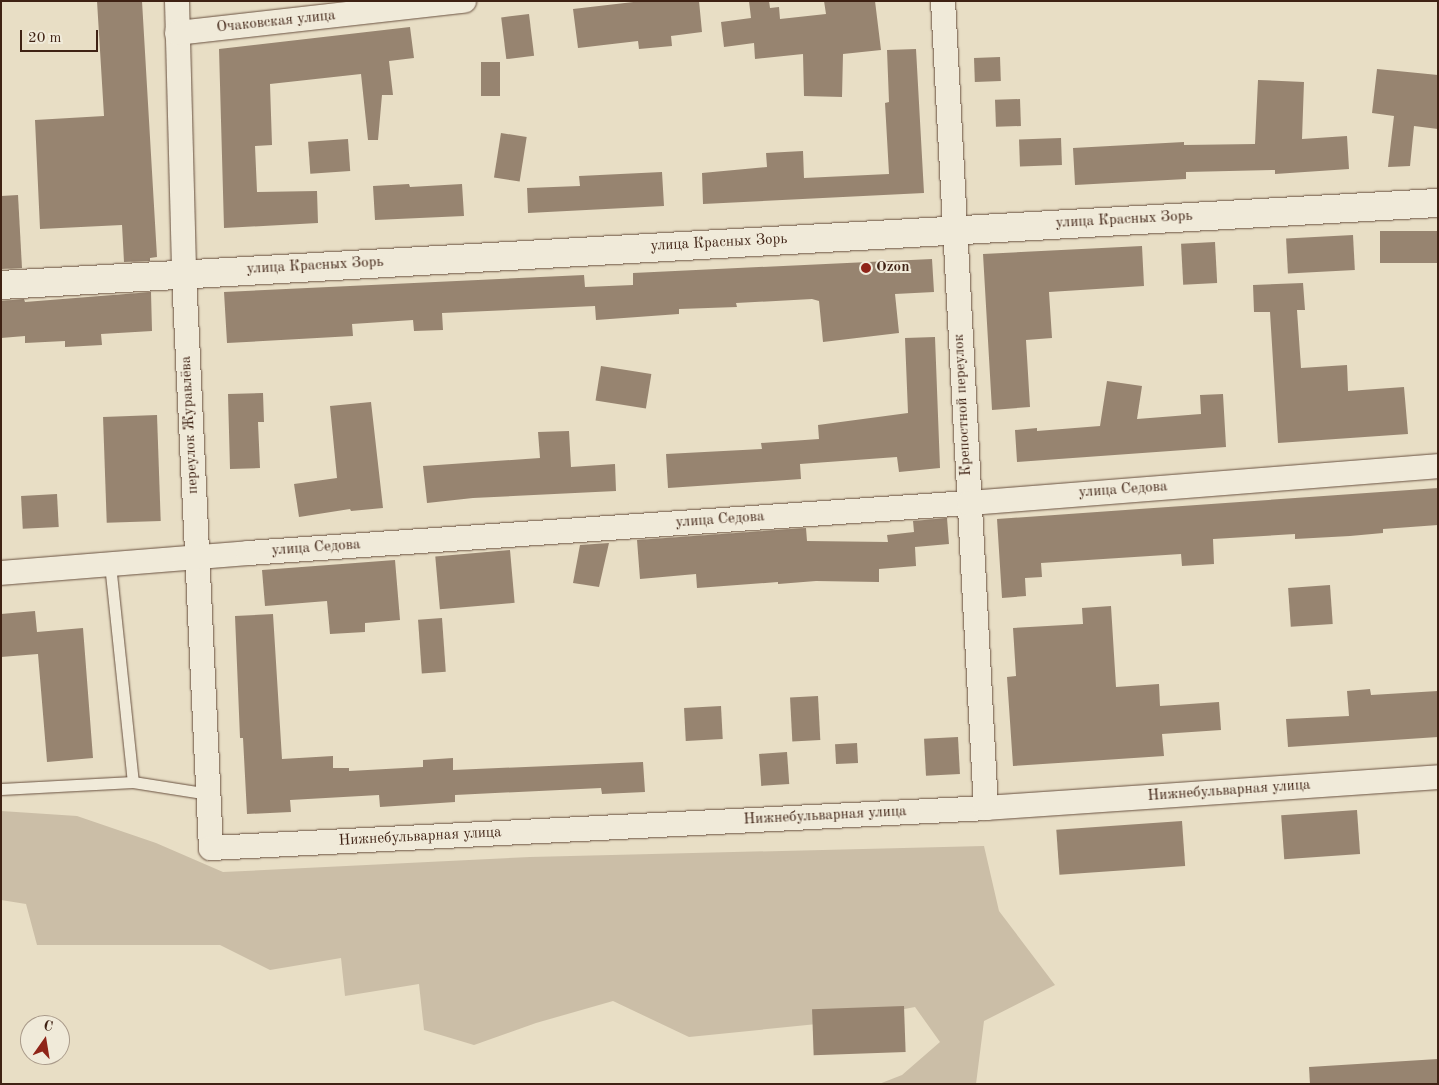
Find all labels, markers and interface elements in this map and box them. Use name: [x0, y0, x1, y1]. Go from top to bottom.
street label: Очаковская улица: [216, 7, 336, 37]
scale bar: [22, 20, 100, 52]
text: 20 m: [28, 31, 62, 46]
street label: улица Красных Зорь: [1055, 207, 1193, 233]
street label: улица Красных Зорь: [650, 230, 788, 256]
street label: улица Красных Зорь: [246, 253, 384, 279]
place label: Ozon: [876, 259, 909, 277]
marker: Ozon: [860, 262, 872, 274]
street label: Крепостной переулок: [950, 334, 976, 476]
street label: переулок Журавлёва: [177, 356, 203, 494]
street label: улица Седова: [1078, 478, 1168, 502]
street label: улица Седова: [675, 508, 765, 532]
street label: улица Седова: [271, 536, 361, 560]
street label: Нижнебульварная улица: [1147, 776, 1311, 806]
street label: Нижнебульварная улица: [743, 803, 907, 829]
street label: Нижнебульварная улица: [338, 824, 502, 850]
north arrow: [20, 1015, 70, 1065]
text: С: [42, 1018, 54, 1034]

